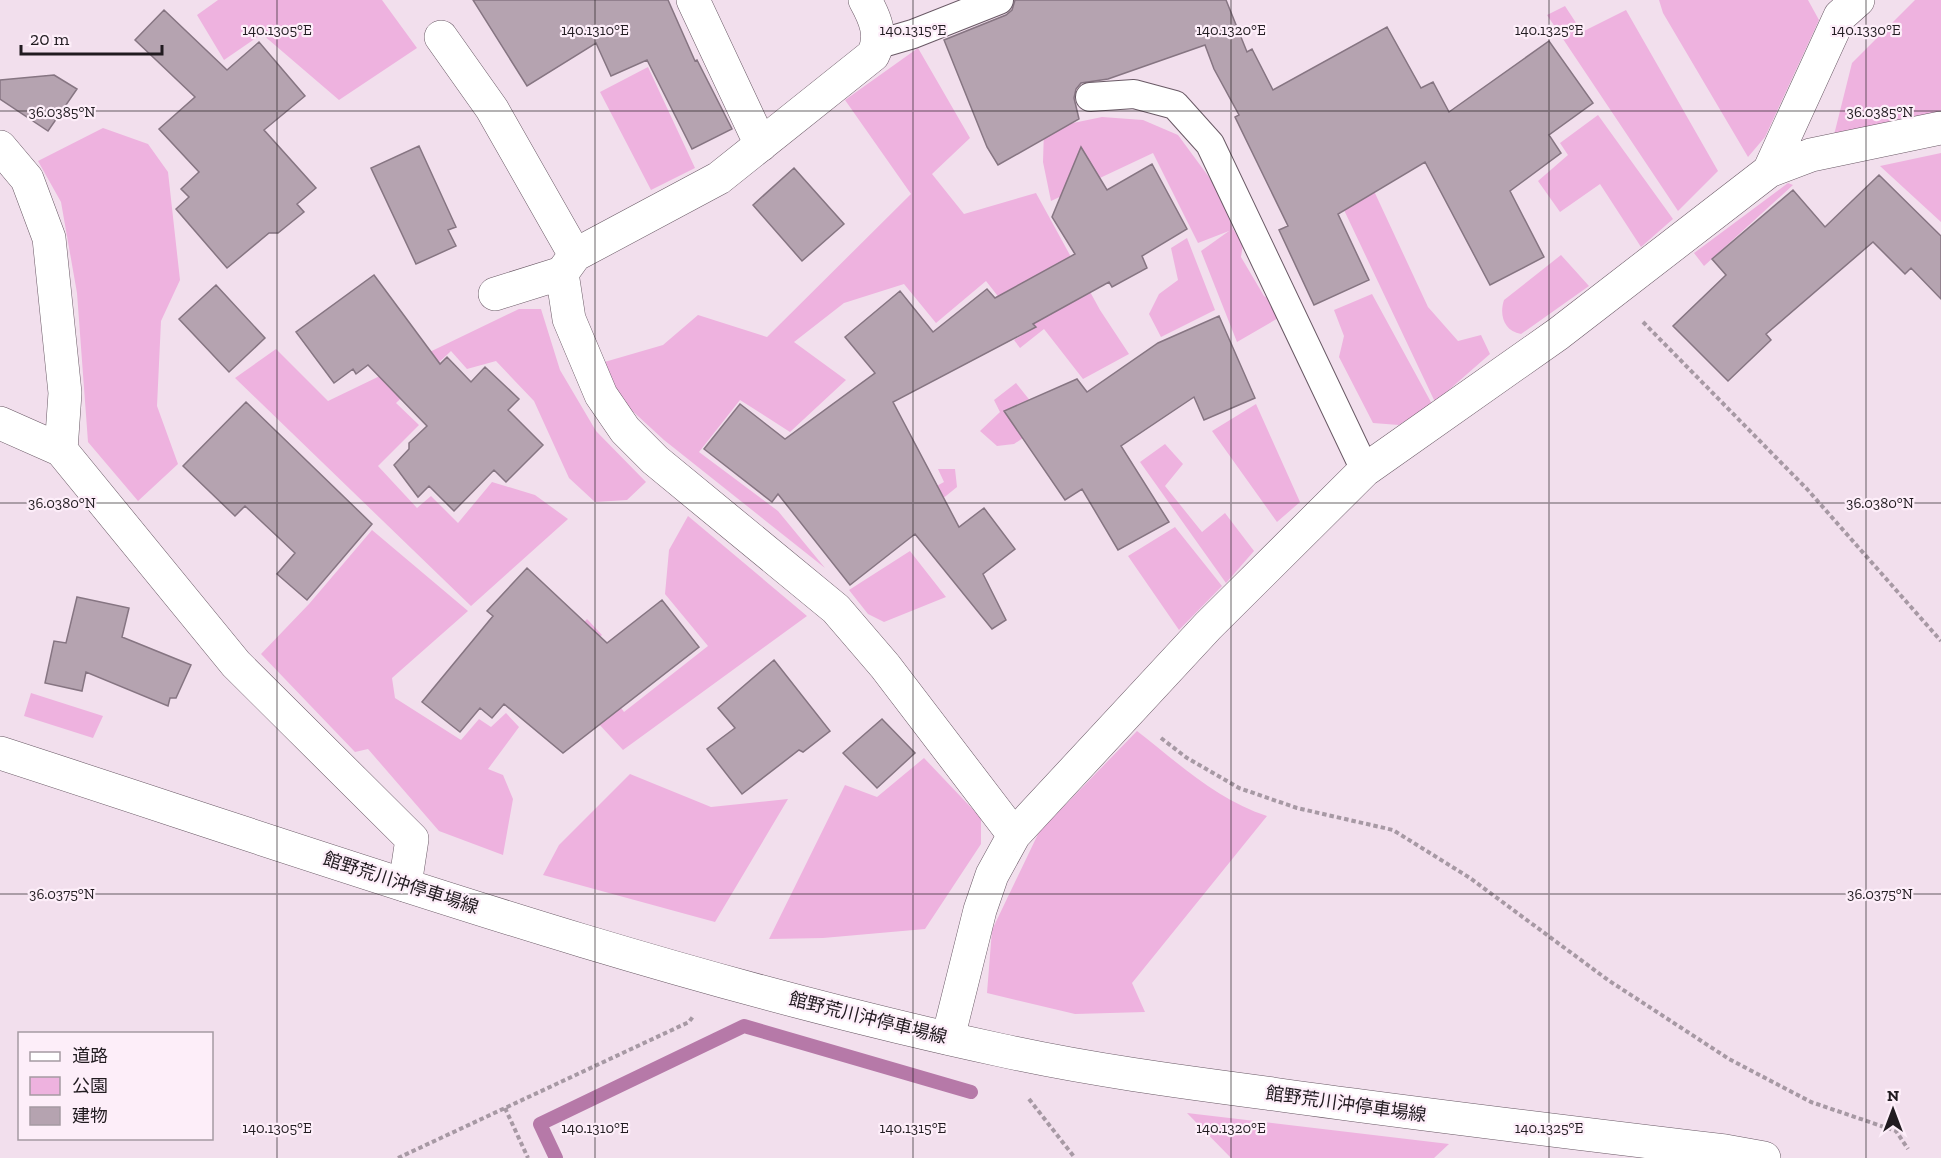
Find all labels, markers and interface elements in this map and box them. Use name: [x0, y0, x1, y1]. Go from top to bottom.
scale bar: [21, 18, 162, 56]
text: 140.1305°E: [242, 21, 312, 39]
text: 140.1310°E: [561, 21, 629, 39]
text: 140.1315°E: [880, 21, 947, 39]
text: 140.1320°E: [1196, 21, 1266, 39]
text: 140.1325°E: [1515, 21, 1584, 39]
text: 140.1330°E: [1831, 21, 1901, 39]
text: 20 m: [30, 28, 70, 50]
text: 36.0385°N: [29, 103, 95, 121]
text: 36.0385°N: [1847, 103, 1913, 121]
text: 36.0380°N: [28, 494, 96, 512]
text: 36.0380°N: [1846, 494, 1914, 512]
street label: 館野荒川沖停車場線: [321, 848, 481, 918]
text: 36.0375°N: [29, 885, 95, 903]
text: 36.0375°N: [1847, 885, 1913, 903]
street label: 館野荒川沖停車場線: [787, 988, 949, 1048]
legend: [18, 1032, 213, 1140]
text: 道路: [72, 1045, 108, 1067]
text: 公園: [72, 1075, 108, 1097]
north arrow: [1863, 1080, 1923, 1140]
street label: 館野荒川沖停車場線: [1264, 1082, 1428, 1126]
text: N: [1887, 1086, 1899, 1105]
text: 建物: [72, 1105, 108, 1127]
text: 140.1305°E: [242, 1119, 312, 1137]
text: 140.1310°E: [561, 1119, 629, 1137]
text: 140.1315°E: [880, 1119, 947, 1137]
text: 140.1320°E: [1196, 1119, 1266, 1137]
text: 140.1325°E: [1515, 1119, 1584, 1137]

